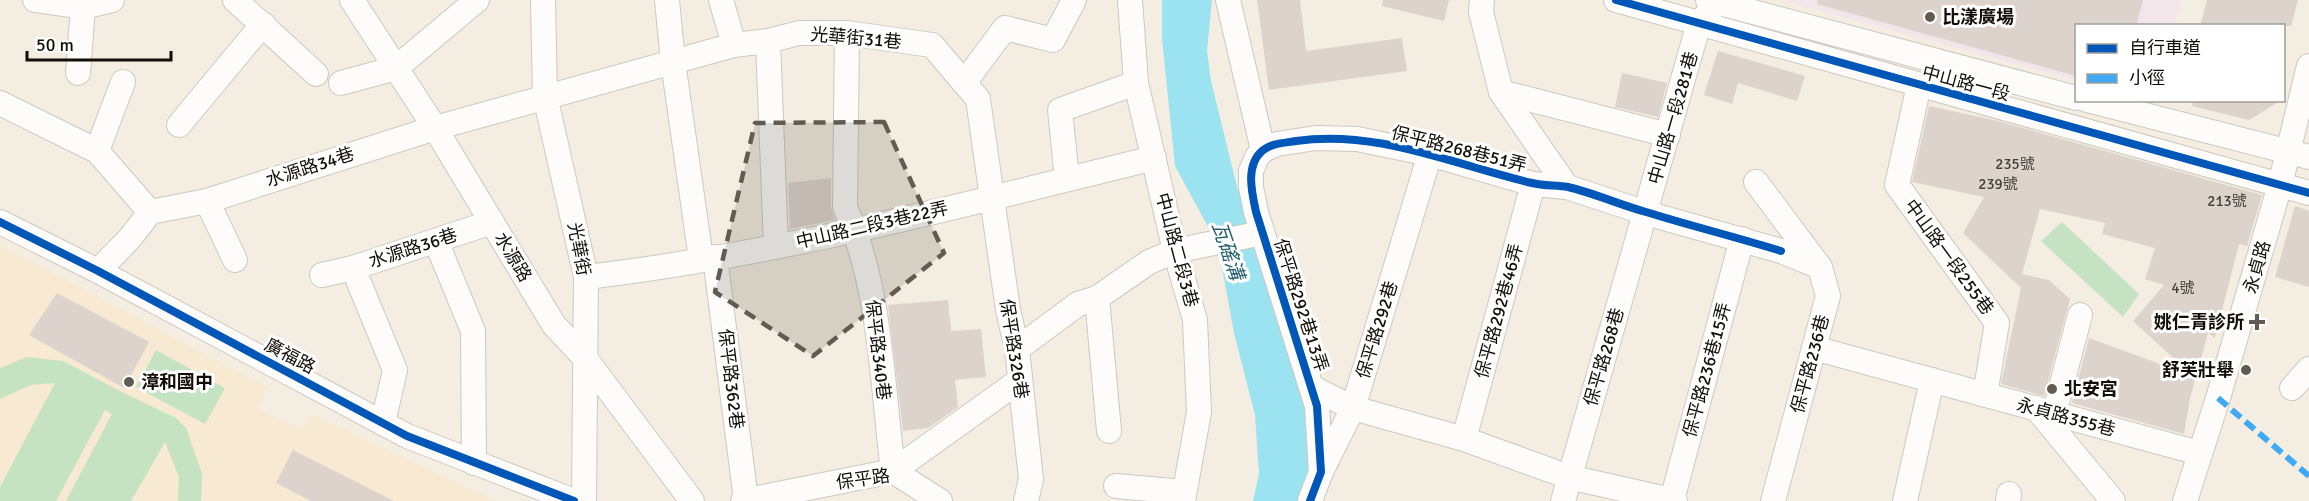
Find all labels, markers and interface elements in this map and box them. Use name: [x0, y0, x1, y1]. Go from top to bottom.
place label: 比漾廣場: [1942, 6, 2014, 28]
marker: 比漾廣場: [1923, 10, 1937, 24]
street label: 光華街31巷: [809, 23, 903, 53]
scale bar: [27, 24, 171, 62]
legend: [2075, 24, 2285, 102]
text: 50 m: [36, 34, 74, 56]
text: 自行車道: [2129, 37, 2201, 59]
street label: 中山路一段281巷: [1644, 49, 1702, 187]
street label: 中山路一段: [1920, 61, 2012, 105]
text: 小徑: [2129, 67, 2165, 89]
street label: 保平路268巷51弄: [1389, 122, 1529, 176]
street label: 水源路34巷: [263, 142, 357, 192]
house number: 235號: [1995, 155, 2035, 173]
house number: 239號: [1978, 175, 2018, 193]
street label: 中山路二段3巷: [1151, 190, 1203, 310]
house number: 213號: [2207, 192, 2247, 210]
street label: 中山路一段255巷: [1900, 195, 1998, 319]
street label: 中山路二段3巷22弄: [794, 197, 950, 253]
water label: 瓦磘溝: [1206, 219, 1251, 286]
street label: 光華街: [563, 220, 595, 278]
street label: 水源路36巷: [366, 223, 460, 273]
street label: 水源路: [490, 228, 536, 286]
street label: 保平路292巷13弄: [1269, 236, 1333, 374]
street label: 永貞路: [2239, 238, 2275, 296]
street label: 保平路292巷46弄: [1470, 241, 1528, 381]
street label: 保平路292巷: [1352, 278, 1402, 382]
house number: 4號: [2171, 279, 2195, 297]
street label: 保平路326巷: [995, 297, 1033, 401]
street label: 保平路340巷: [861, 298, 895, 402]
street label: 保平路236巷15弄: [1678, 300, 1736, 440]
street label: 保平路268巷: [1579, 305, 1629, 409]
place label: 姚仁青診所: [2154, 311, 2244, 333]
street label: 保平路236巷: [1786, 312, 1834, 416]
marker: 姚仁青診所: [2248, 313, 2266, 331]
street label: 保平路362巷: [714, 327, 748, 431]
street label: 廣福路: [261, 334, 319, 378]
place label: 舒芙壯舉: [2162, 359, 2234, 381]
marker: 舒芙壯舉: [2239, 363, 2253, 377]
place label: 漳和國中: [141, 371, 213, 393]
marker: 漳和國中: [122, 375, 136, 389]
place label: 北安宮: [2064, 378, 2118, 400]
marker: 北安宮: [2045, 382, 2059, 396]
street label: 永貞路355巷: [2014, 393, 2118, 441]
street label: 保平路: [835, 464, 891, 494]

